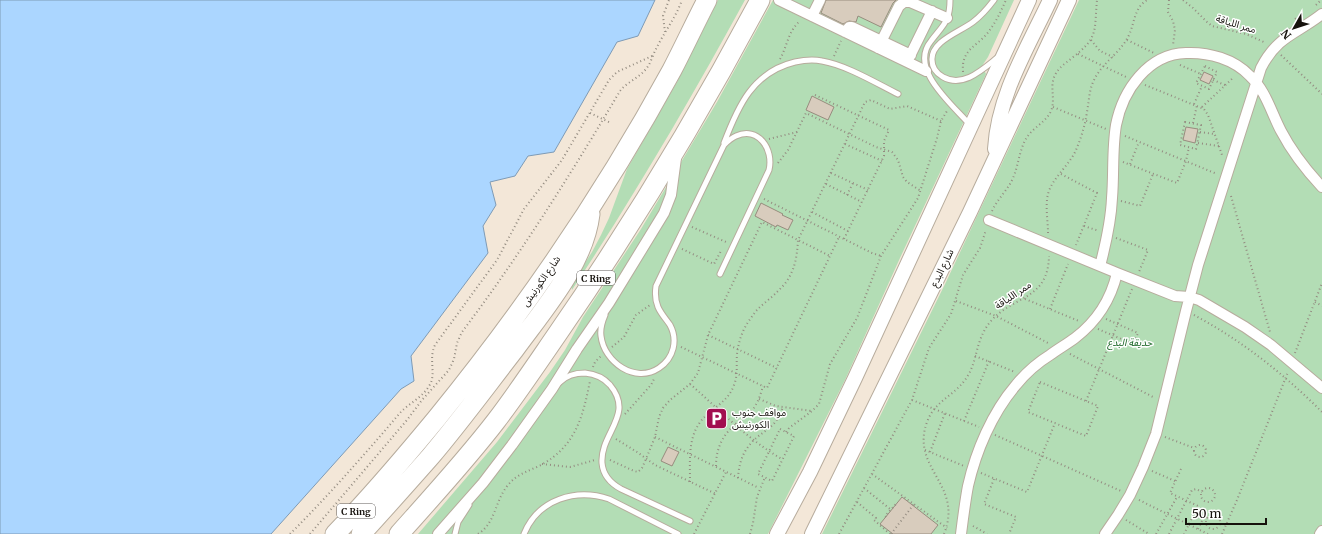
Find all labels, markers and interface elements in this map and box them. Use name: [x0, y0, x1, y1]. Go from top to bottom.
north arrow: [1274, 8, 1314, 48]
street label: ممر اللياقة: [1214, 12, 1258, 36]
text: N: [1278, 26, 1294, 42]
street label: شارع البدع: [927, 247, 958, 290]
street label: شارع الكورنيش: [519, 253, 564, 310]
road number: C Ring: [577, 271, 615, 285]
street label: ممر اللياقة: [992, 278, 1034, 312]
park label: حديقة البدع: [1106, 336, 1153, 350]
parking icon: مواقف جنوب الكورنيش: [703, 405, 729, 431]
place label: مواقف جنوب الكورنيش: [732, 406, 786, 431]
scale bar: [1186, 500, 1266, 526]
road number: C Ring: [337, 504, 375, 518]
text: 50 m: [1192, 506, 1221, 521]

